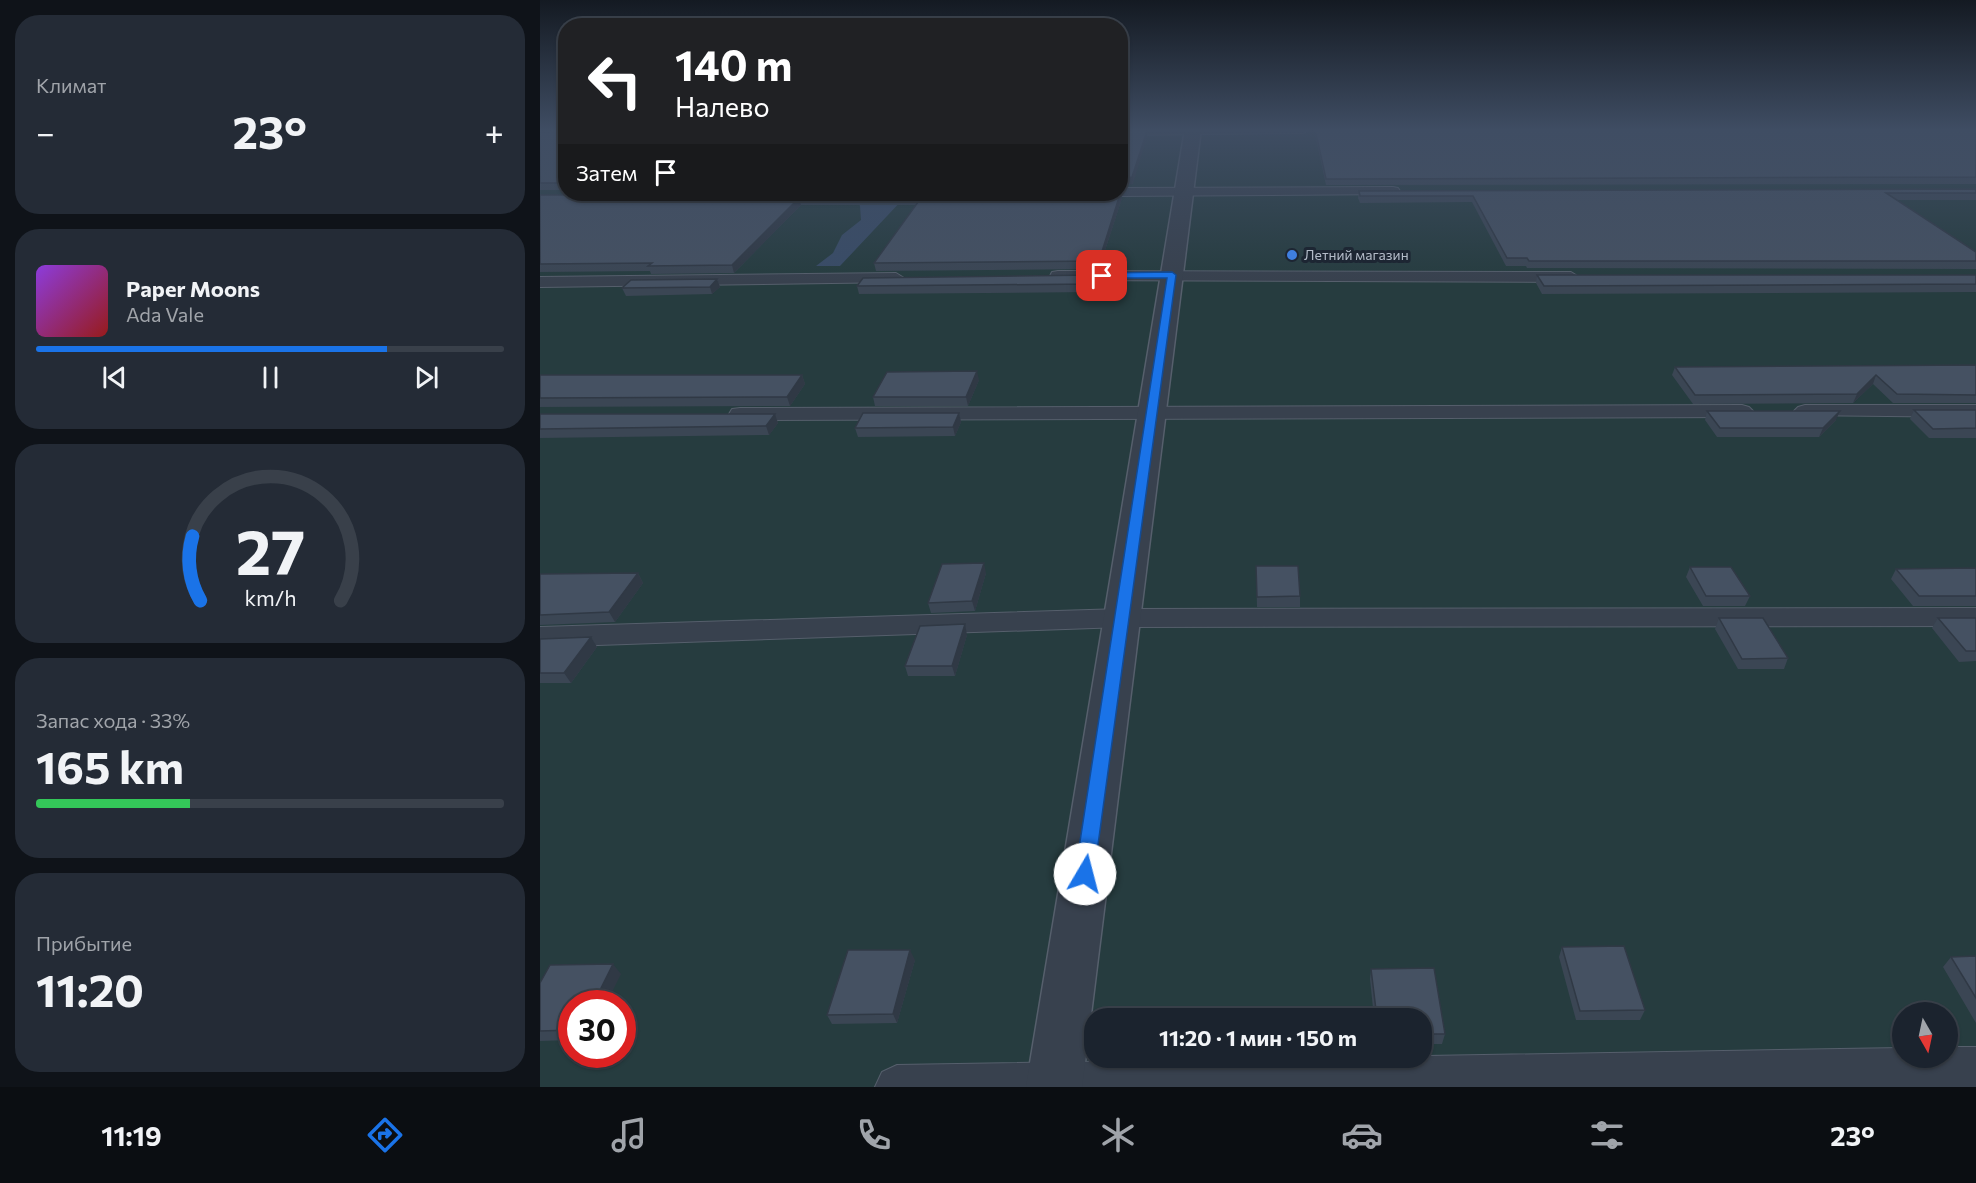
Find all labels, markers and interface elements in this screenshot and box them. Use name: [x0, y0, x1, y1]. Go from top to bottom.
text: 140 m: [675, 38, 792, 90]
icon: left: [576, 42, 654, 120]
text: Климат: [36, 73, 106, 97]
text: Налево: [675, 90, 770, 123]
text: 23°: [233, 103, 307, 158]
text: −: [36, 111, 55, 152]
text: +: [485, 111, 504, 152]
icon: arrive: [649, 156, 682, 189]
text: Затем: [576, 159, 637, 186]
place label: Летний магазин: [1304, 246, 1409, 263]
marker: Летний магазин: [1285, 248, 1299, 262]
pin: [1076, 250, 1127, 301]
icon: arrive: [1085, 259, 1118, 292]
text: Paper Moons: [126, 275, 260, 302]
text: Ada Vale: [126, 302, 204, 326]
icon: previous: [98, 361, 131, 394]
icon: pause: [254, 361, 287, 394]
icon: next: [410, 361, 443, 394]
text: 27: [235, 512, 305, 588]
text: km/h: [244, 584, 296, 610]
text: Запас хода · 33%: [36, 708, 190, 732]
text: 165 km: [36, 738, 184, 793]
position arrow: [1053, 842, 1117, 906]
text: Прибытие: [36, 931, 132, 955]
text: 11:20: [36, 961, 144, 1016]
speed limit sign: 30: [558, 990, 636, 1068]
north arrow: [1892, 1002, 1958, 1068]
map controls: [1892, 1002, 1958, 1068]
text: 11:20 · 1 мин · 150 m: [1159, 1024, 1357, 1051]
icon: directions: [364, 1114, 406, 1156]
icon: music: [608, 1114, 650, 1156]
icon: phone: [853, 1114, 895, 1156]
icon: climate: [1097, 1114, 1139, 1156]
icon: car: [1341, 1114, 1383, 1156]
icon: filters: [1586, 1114, 1628, 1156]
text: 11:19: [101, 1119, 162, 1152]
text: 23°: [1830, 1119, 1875, 1152]

